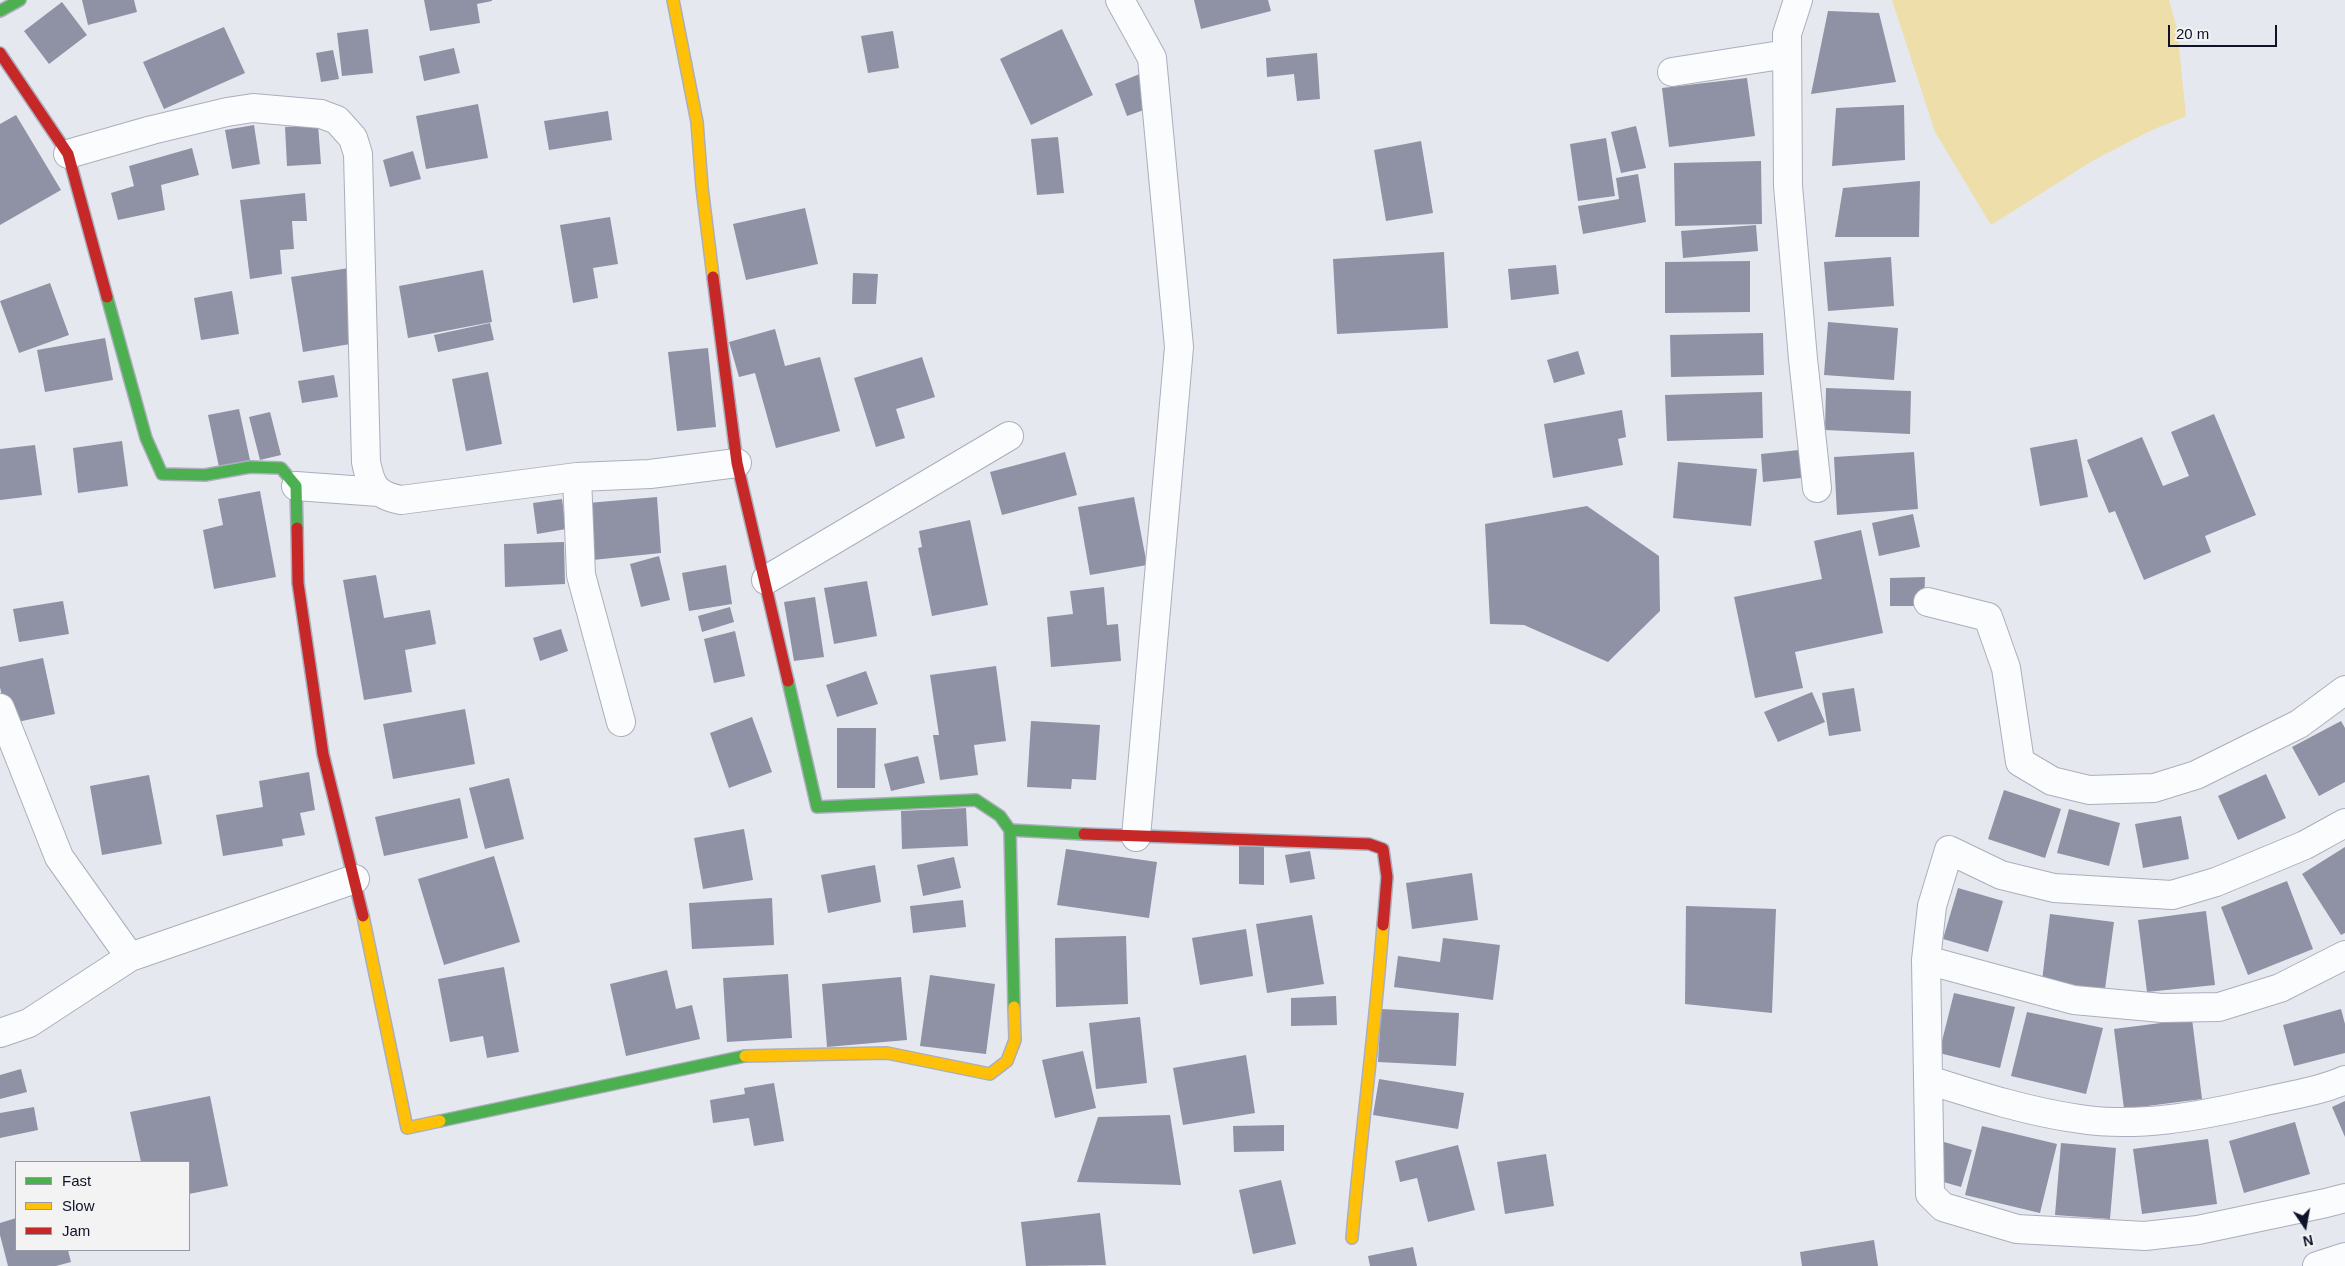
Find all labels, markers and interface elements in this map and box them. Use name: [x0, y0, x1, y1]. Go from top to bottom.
scale bar: [2170, 15, 2279, 47]
text: 20 m: [2176, 25, 2209, 42]
legend: [15, 1161, 190, 1251]
text: Fast: [62, 1172, 91, 1189]
text: Slow: [62, 1197, 95, 1214]
north arrow: [2280, 1201, 2330, 1251]
text: Jam: [62, 1222, 90, 1239]
text: N: [2302, 1232, 2315, 1250]

